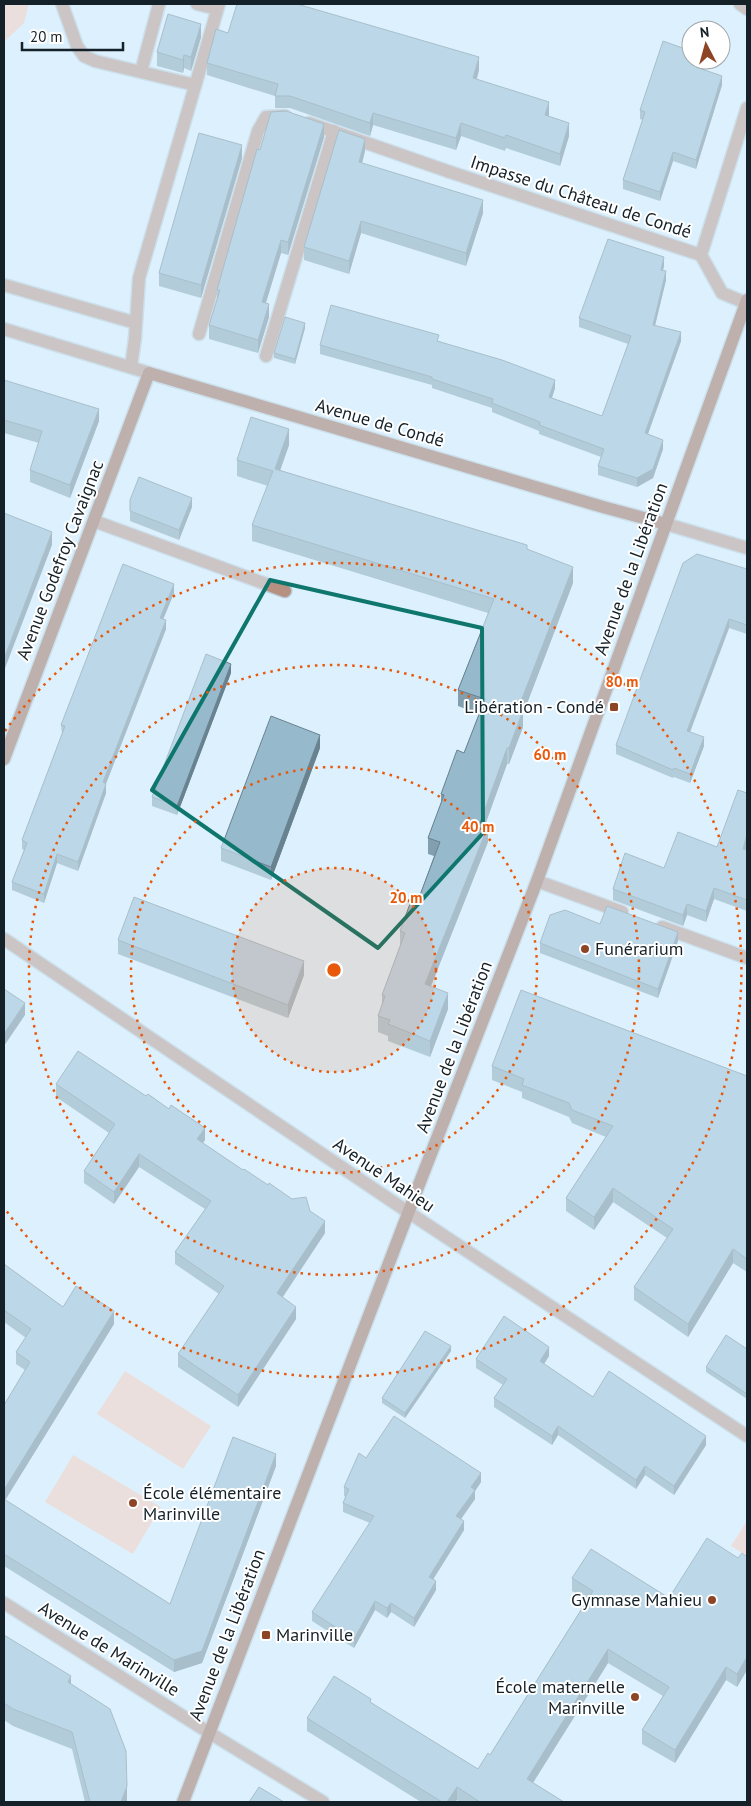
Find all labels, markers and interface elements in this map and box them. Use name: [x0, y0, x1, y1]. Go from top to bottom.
scale bar: [22, 20, 124, 52]
north arrow: [681, 20, 731, 70]
text: N: [699, 23, 710, 42]
text: 20 m: [30, 27, 63, 46]
street label: Impasse du Château de Condé: [468, 150, 695, 243]
street label: Avenue de Condé: [313, 393, 447, 452]
street label: Avenue Godefroy Cavaignac: [11, 457, 108, 663]
street label: Avenue de la Libération: [589, 479, 672, 658]
text: 80 m: [606, 672, 638, 691]
place label: Libération - Condé: [464, 695, 604, 718]
marker: Libération - Condé: [608, 701, 620, 713]
text: 60 m: [534, 745, 566, 764]
text: 40 m: [462, 817, 494, 836]
text: 20 m: [390, 888, 422, 907]
place label: Funérarium: [595, 937, 683, 960]
marker: Funérarium: [579, 943, 591, 955]
street label: Avenue de la Libération: [410, 958, 497, 1136]
centre of rings: [325, 961, 343, 979]
street label: Avenue Mahieu: [329, 1132, 440, 1217]
place label: École élémentaire Marinville: [143, 1481, 281, 1525]
marker: École élémentaire Marinville: [127, 1497, 139, 1509]
street label: Avenue de la Libération: [183, 1546, 270, 1724]
place label: Gymnase Mahieu: [571, 1588, 702, 1611]
marker: Gymnase Mahieu: [706, 1594, 718, 1606]
street label: Avenue de Marinville: [35, 1596, 184, 1701]
place label: Marinville: [276, 1623, 353, 1646]
marker: Marinville: [260, 1629, 272, 1641]
place label: École maternelle Marinville: [495, 1675, 625, 1719]
marker: École maternelle Marinville: [629, 1691, 641, 1703]

